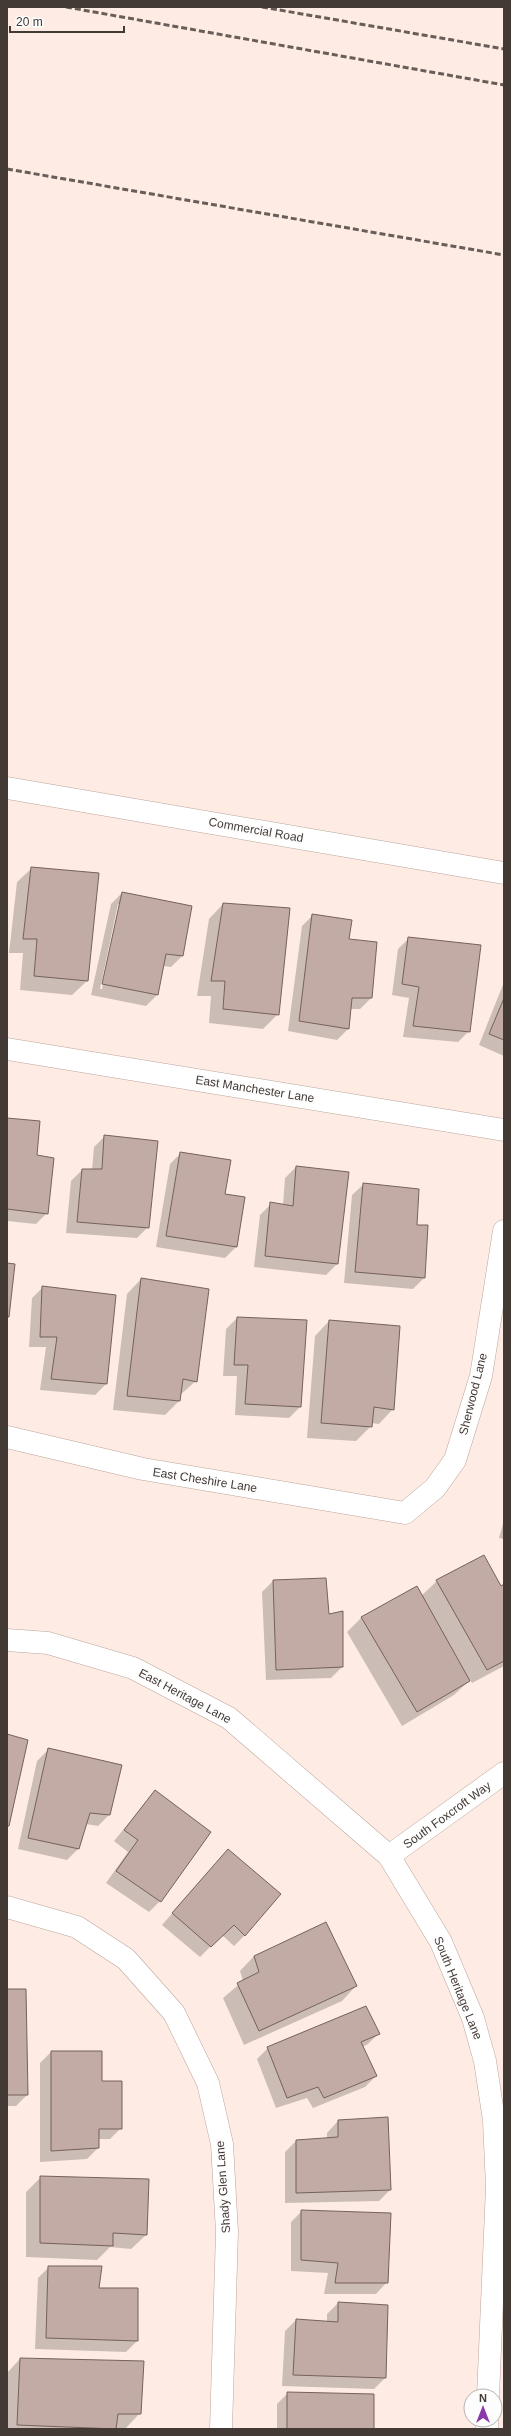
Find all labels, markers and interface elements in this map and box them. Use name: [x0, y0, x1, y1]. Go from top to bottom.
scale bar: [10, 8, 124, 34]
text: 20 m: [16, 15, 43, 29]
street label: Commercial Road: [207, 815, 305, 845]
street label: East Manchester Lane: [195, 1073, 316, 1105]
street label: Sherwood Lane: [456, 1351, 490, 1436]
street label: East Cheshire Lane: [152, 1465, 258, 1495]
street label: East Heritage Lane: [136, 1666, 234, 1726]
street label: South Foxcroft Way: [400, 1778, 494, 1852]
street label: South Heritage Lane: [431, 1934, 485, 2042]
street label: Shady Glen Lane: [213, 2140, 233, 2234]
north arrow: [463, 2388, 503, 2428]
text: N: [479, 2392, 487, 2404]

